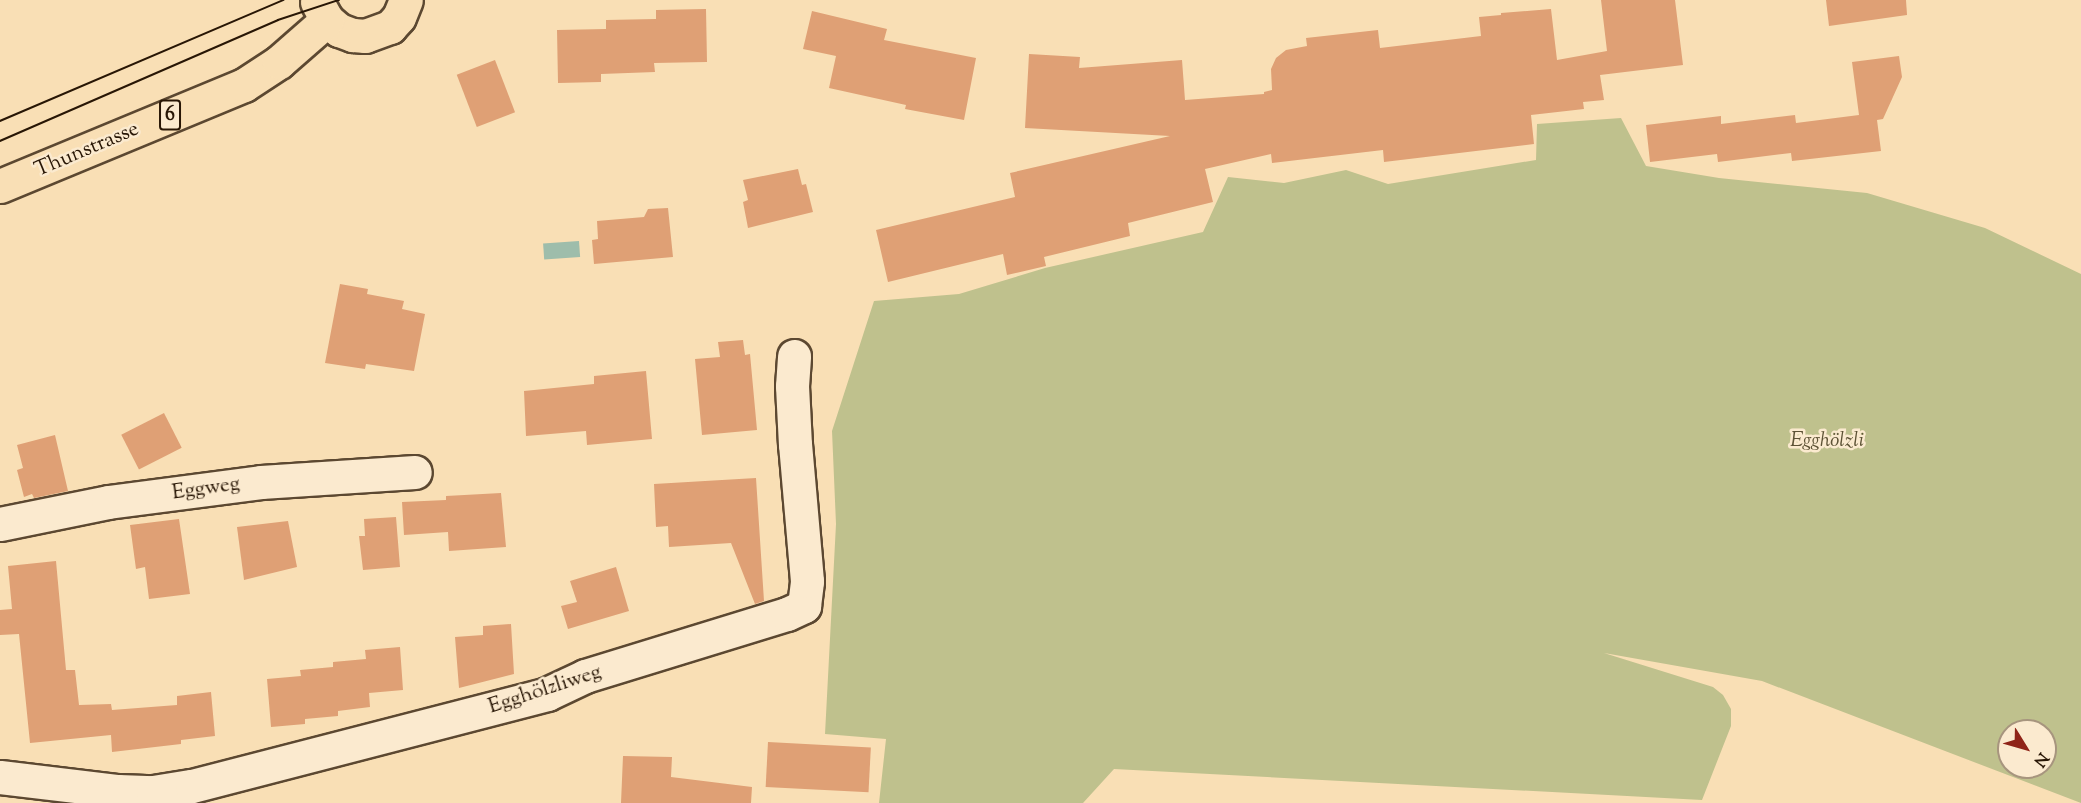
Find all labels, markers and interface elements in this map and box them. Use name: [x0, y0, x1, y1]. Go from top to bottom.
road number: 6: [158, 98, 182, 132]
street label: Thunstrasse: [31, 117, 143, 183]
park label: Egghölzli: [1790, 428, 1864, 454]
street label: Eggweg: [170, 472, 242, 506]
street label: Egghölzliweg: [485, 660, 605, 720]
north arrow: [1997, 719, 2057, 779]
text: N: [2027, 747, 2053, 771]

